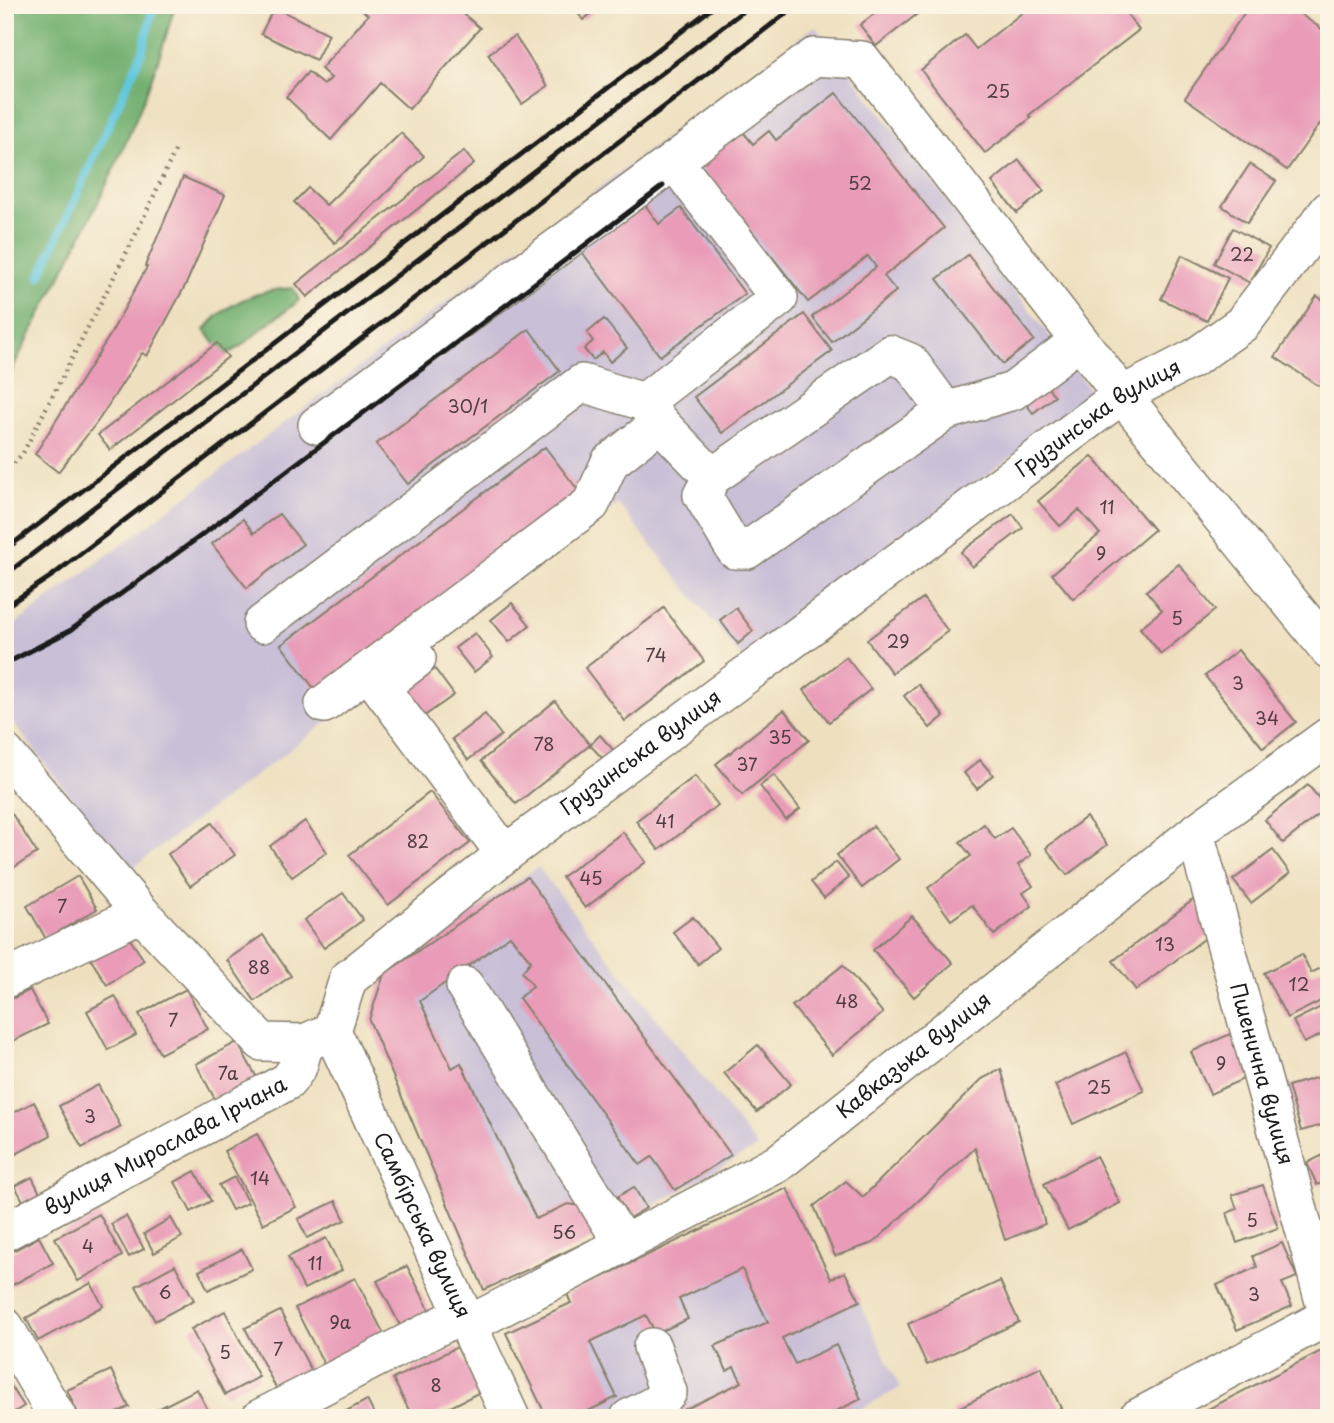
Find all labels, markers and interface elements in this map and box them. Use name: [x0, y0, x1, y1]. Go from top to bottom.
house number: 25: [986, 77, 1010, 104]
house number: 52: [848, 169, 872, 196]
house number: 22: [1230, 240, 1254, 267]
street label: Грузинська вулиця: [1007, 350, 1186, 484]
house number: 30/1: [448, 392, 488, 419]
house number: 11: [1099, 493, 1115, 520]
house number: 9: [1096, 539, 1106, 566]
house number: 5: [1171, 604, 1183, 631]
house number: 29: [887, 627, 909, 654]
house number: 74: [645, 641, 667, 668]
house number: 3: [1232, 669, 1244, 696]
street label: Грузинська вулиця: [552, 681, 727, 822]
house number: 34: [1255, 704, 1279, 731]
house number: 35: [768, 723, 792, 750]
house number: 78: [534, 730, 555, 757]
house number: 37: [736, 750, 758, 777]
house number: 41: [656, 807, 674, 834]
house number: 82: [407, 827, 429, 854]
house number: 45: [580, 864, 603, 891]
house number: 7: [57, 892, 67, 919]
house number: 13: [1155, 930, 1175, 957]
house number: 88: [248, 953, 270, 980]
house number: 12: [1289, 970, 1309, 997]
street label: Пшенична вулиця: [1223, 979, 1304, 1168]
street label: Кавказька вулиця: [829, 983, 997, 1125]
house number: 48: [835, 987, 859, 1014]
house number: 7: [168, 1006, 178, 1033]
house number: 9: [1216, 1049, 1226, 1076]
house number: 7а: [218, 1059, 239, 1086]
street label: вулиця Мирослава Ірчана: [38, 1066, 292, 1222]
house number: 25: [1087, 1073, 1111, 1100]
house number: 3: [84, 1102, 96, 1129]
street label: Самбірська вулиця: [367, 1126, 481, 1323]
house number: 14: [250, 1164, 270, 1191]
house number: 5: [1246, 1206, 1258, 1233]
house number: 56: [552, 1218, 576, 1245]
house number: 4: [82, 1232, 94, 1259]
house number: 11: [307, 1249, 323, 1276]
house number: 6: [159, 1278, 171, 1305]
house number: 3: [1248, 1280, 1260, 1307]
house number: 9а: [329, 1308, 352, 1335]
house number: 7: [273, 1335, 283, 1362]
house number: 5: [219, 1338, 231, 1365]
house number: 8: [430, 1371, 442, 1398]

